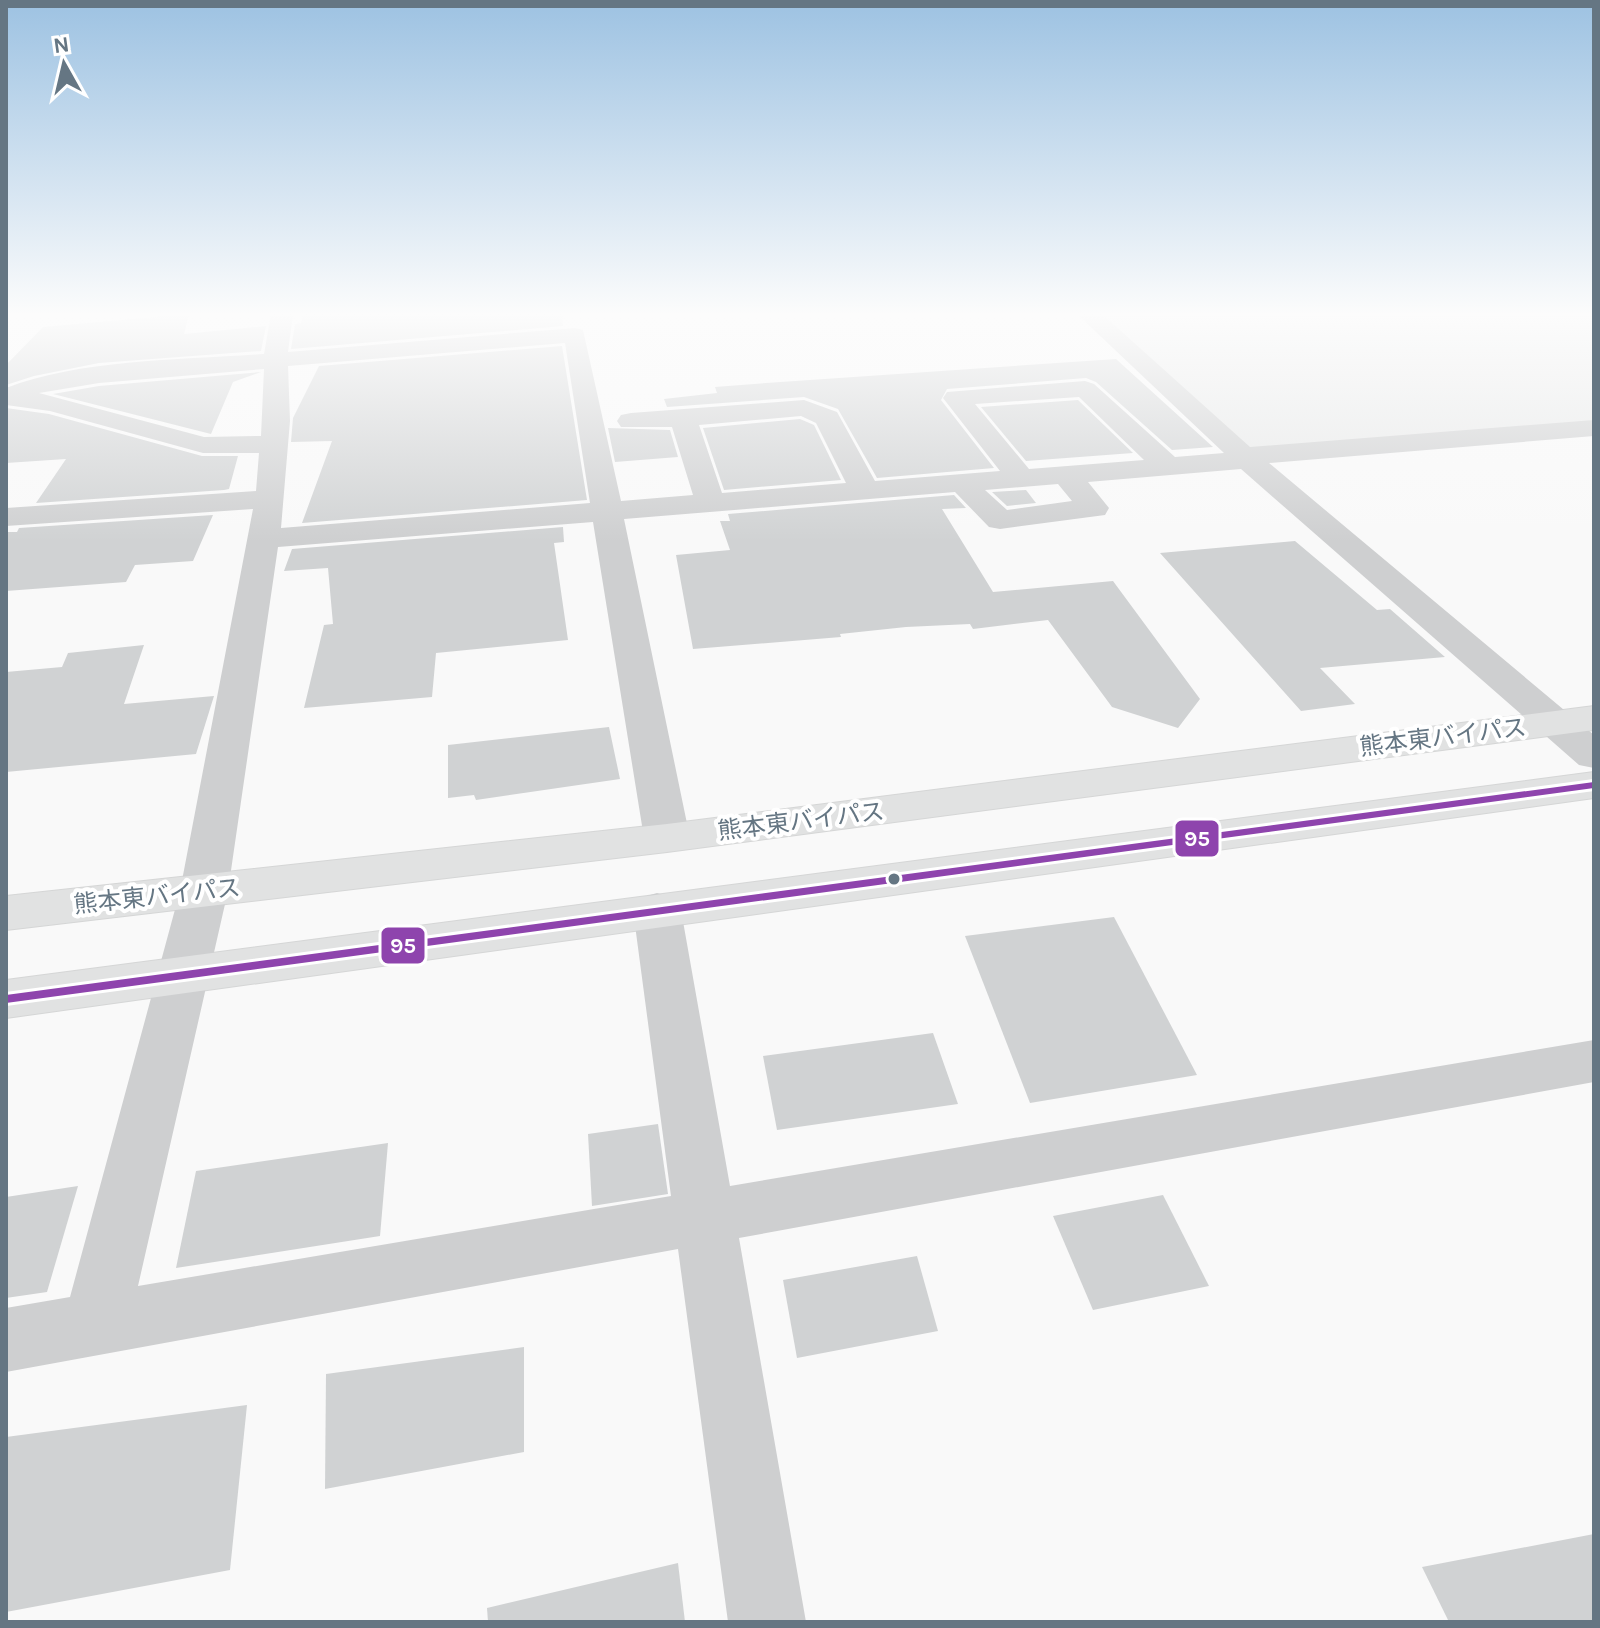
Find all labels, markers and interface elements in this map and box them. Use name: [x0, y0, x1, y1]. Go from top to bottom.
north arrow: [24, 24, 104, 104]
text: N: [52, 31, 71, 59]
street label: 熊本東バイパス: [1358, 713, 1528, 761]
street label: 熊本東バイパス: [716, 797, 886, 845]
line badge: 95: [1174, 819, 1220, 858]
text: 95: [1184, 826, 1210, 852]
unlabelled marker: [886, 871, 902, 887]
street label: 熊本東バイパス: [72, 873, 242, 919]
line badge: 95: [380, 926, 426, 965]
text: 95: [390, 933, 416, 959]

